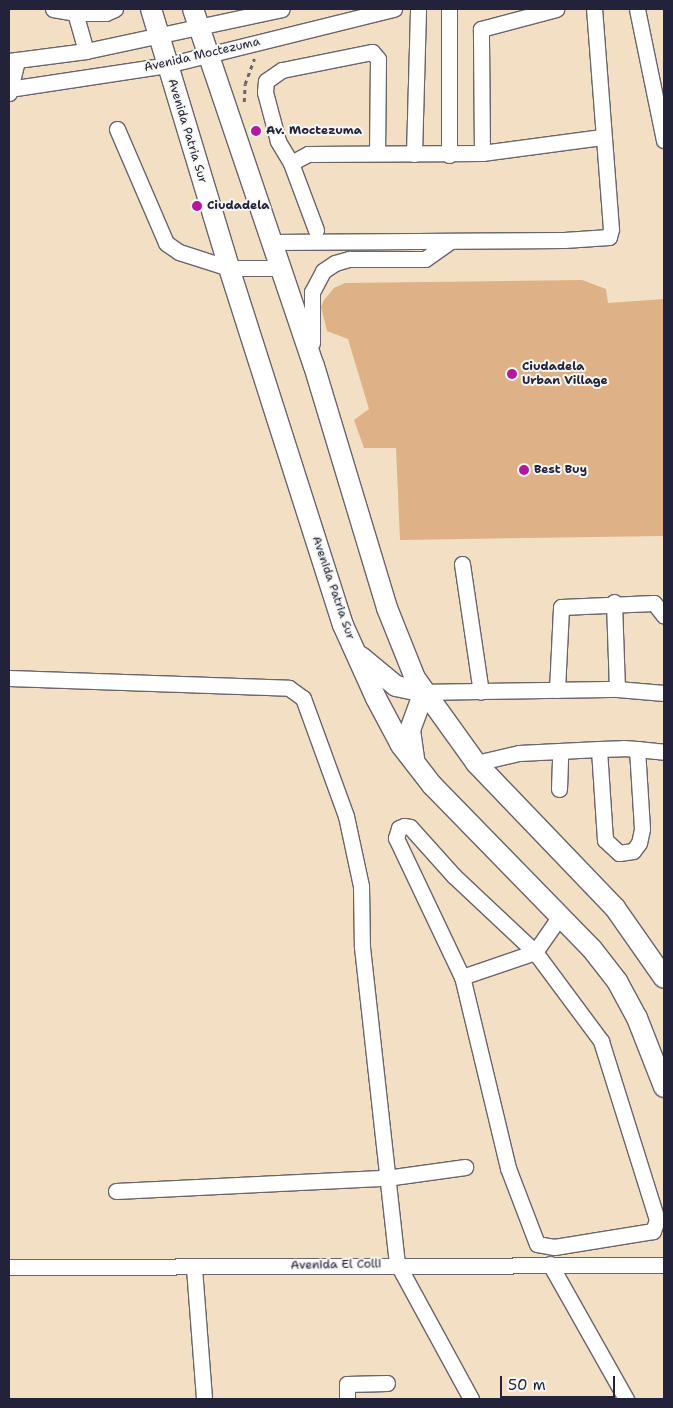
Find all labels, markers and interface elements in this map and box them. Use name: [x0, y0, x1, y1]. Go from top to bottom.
street label: Avenida Moctezuma: [143, 35, 261, 75]
street label: Avenida Patria Sur: [164, 77, 210, 185]
place label: Av. Moctezuma: [266, 124, 362, 138]
marker: Av. Moctezuma: [250, 125, 262, 137]
place label: Ciudadela: [207, 199, 270, 213]
marker: Ciudadela: [191, 200, 203, 212]
place label: Ciudadela Urban Village: [522, 360, 608, 388]
marker: Ciudadela Urban Village: [506, 368, 518, 380]
place label: Best Buy: [534, 463, 587, 477]
marker: Best Buy: [518, 464, 530, 476]
street label: Avenida Patria Sur: [308, 534, 358, 642]
street label: Avenida El Colli: [290, 1257, 382, 1273]
scale bar: [503, 1366, 618, 1398]
text: 50 m: [508, 1375, 546, 1395]

